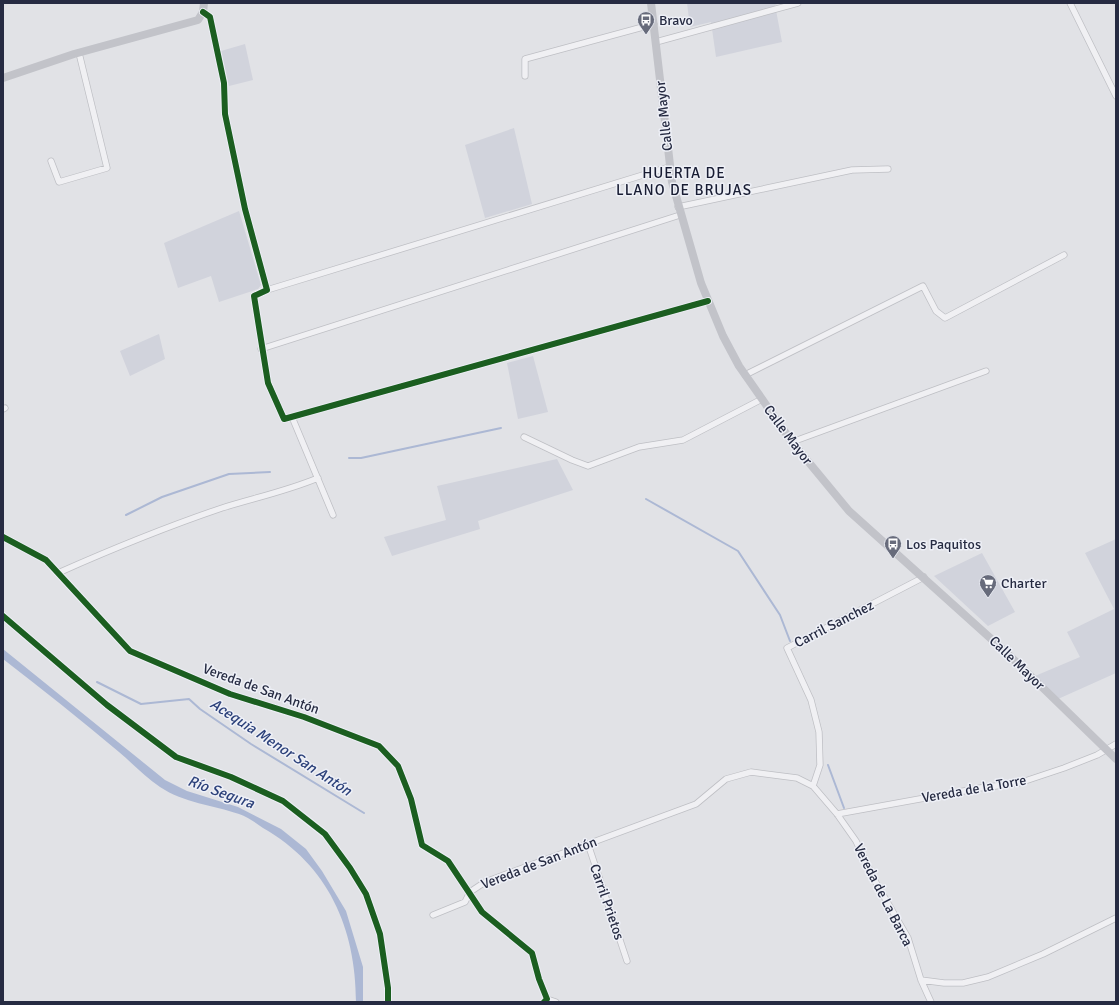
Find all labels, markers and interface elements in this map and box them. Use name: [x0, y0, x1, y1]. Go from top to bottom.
bus stop icon: Bravo: [636, 10, 656, 35]
place label: Bravo: [659, 12, 693, 29]
street label: Calle Mayor: [652, 79, 676, 152]
district label: HUERTA DE LLANO DE BRUJAS: [616, 164, 752, 199]
street label: Calle Mayor: [760, 402, 817, 469]
bus stop icon: Los Paquitos: [883, 534, 903, 559]
place label: Los Paquitos: [906, 536, 981, 553]
supermarket icon: Charter: [978, 573, 998, 598]
place label: Charter: [1001, 575, 1047, 592]
street label: Carril Sanchez: [791, 597, 877, 651]
street label: Calle Mayor: [986, 632, 1049, 694]
street label: Vereda de San Antón: [200, 660, 322, 718]
water label: Acequia Menor San Antón: [207, 695, 356, 800]
street label: Vereda de la Torre: [920, 771, 1028, 807]
water label: Río Segura: [185, 772, 257, 812]
street label: Vereda de San Antón: [479, 833, 599, 893]
street label: Vereda de La Barca: [850, 841, 916, 949]
street label: Carril Prietos: [586, 862, 628, 942]

